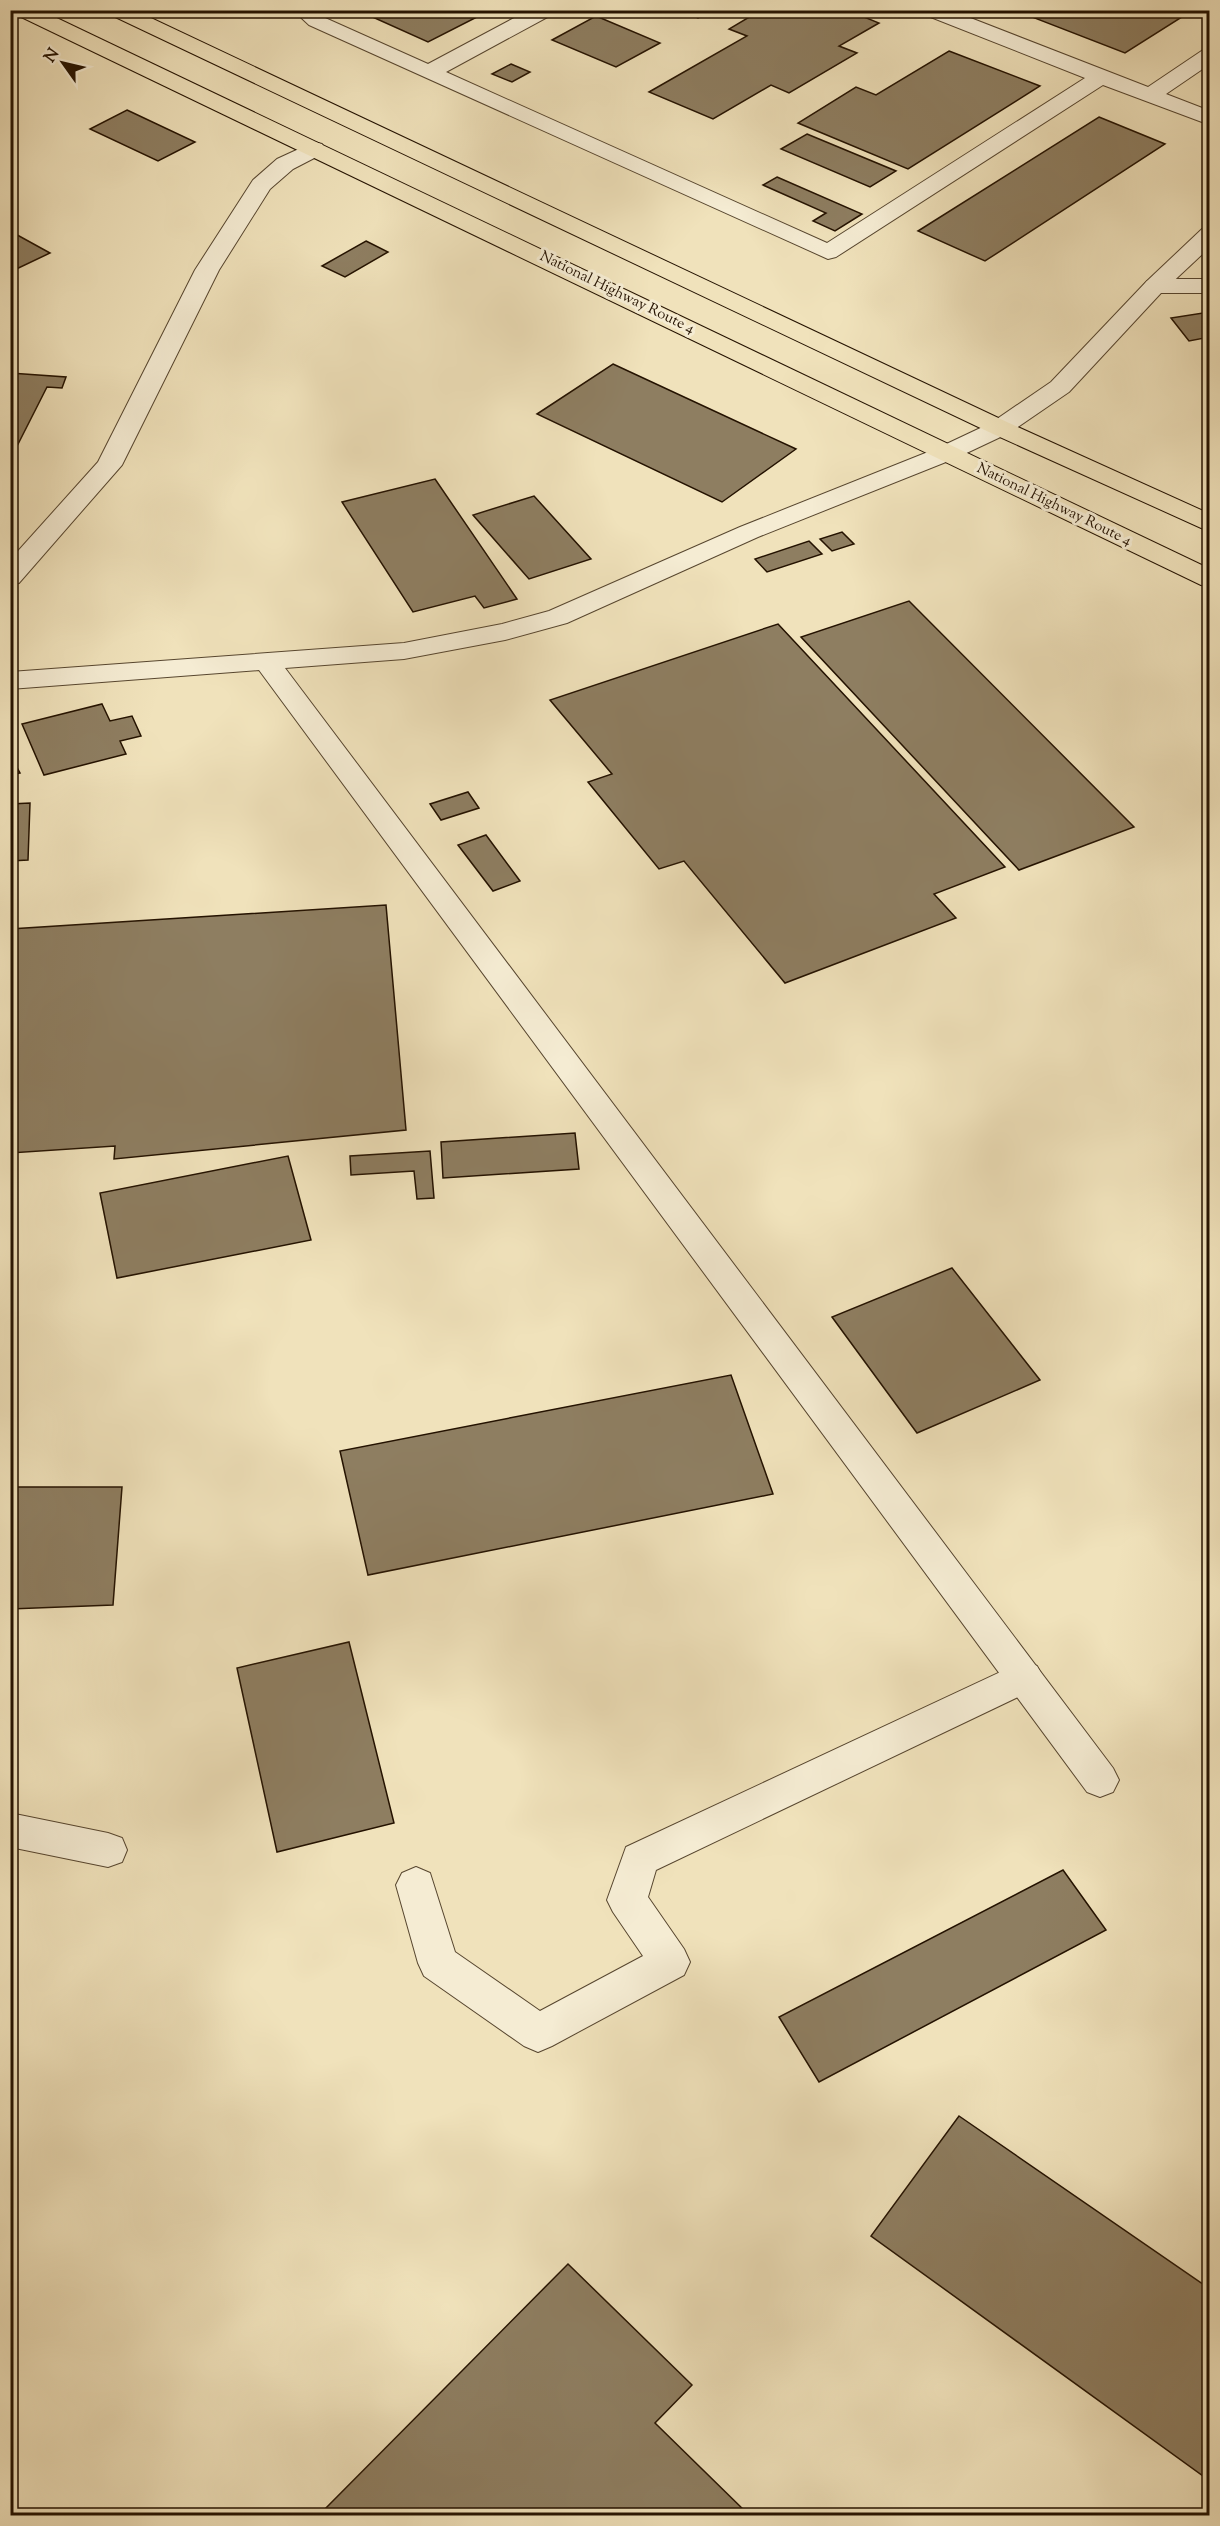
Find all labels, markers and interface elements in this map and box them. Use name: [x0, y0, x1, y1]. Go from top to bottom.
north arrow: [33, 33, 93, 93]
text: N: [40, 44, 66, 68]
street label: National Highway Route 4: [536, 246, 698, 340]
street label: National Highway Route 4: [973, 458, 1135, 552]

